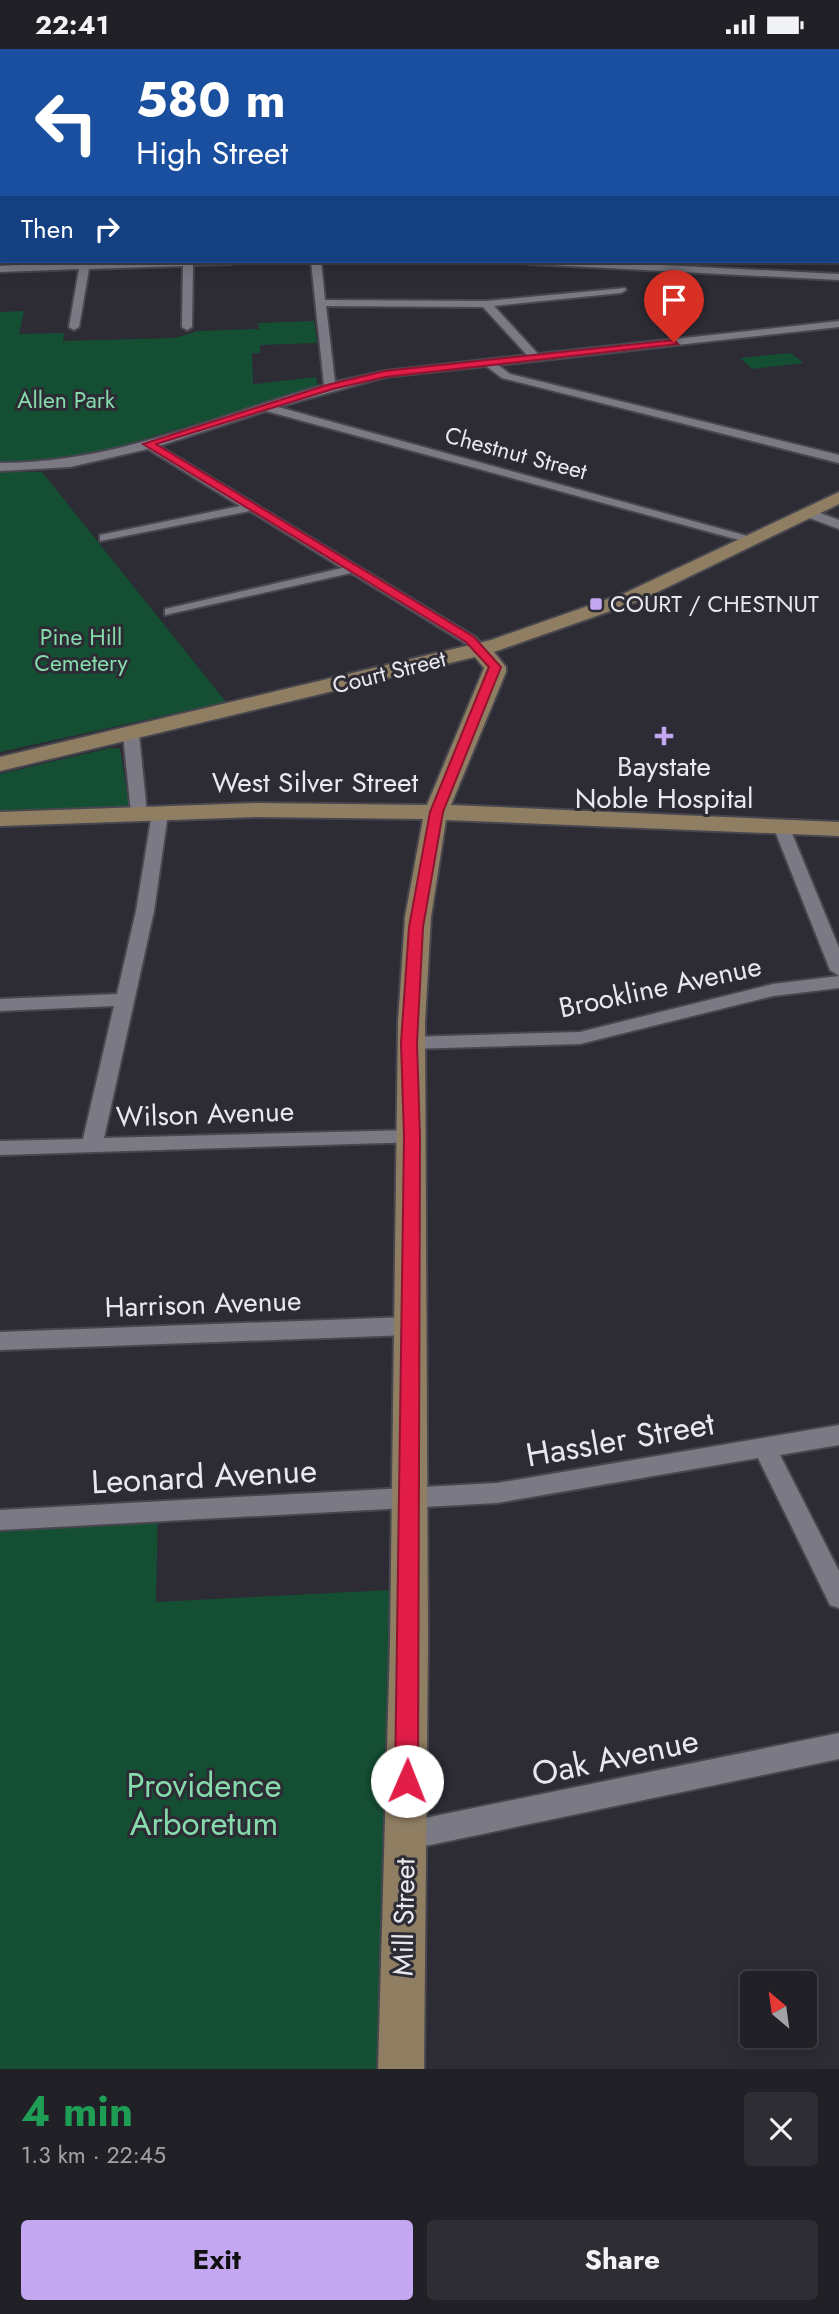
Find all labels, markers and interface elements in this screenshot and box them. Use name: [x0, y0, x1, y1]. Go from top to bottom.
text: 22:41: [35, 6, 109, 44]
text: 580 m: [136, 65, 286, 135]
icon: left: [21, 77, 112, 168]
text: High Street: [136, 130, 288, 176]
text: Then: [21, 210, 74, 248]
icon: right: [88, 210, 126, 248]
pin: [644, 270, 704, 342]
icon: arrive: [655, 281, 693, 319]
park label: Allen Park: [17, 383, 116, 417]
street label: Chestnut Street: [441, 418, 591, 488]
place label: COURT / CHESTNUT: [610, 587, 819, 621]
marker: COURT / CHESTNUT: [588, 596, 604, 612]
park label: Pine Hill Cemetery: [34, 620, 129, 680]
street label: Court Street: [329, 641, 450, 702]
marker: Baystate Noble Hospital: [654, 726, 674, 746]
place label: Baystate Noble Hospital: [575, 746, 753, 819]
street label: West Silver Street: [212, 762, 419, 803]
street label: Brookline Avenue: [555, 946, 765, 1028]
street label: Wilson Avenue: [115, 1090, 295, 1138]
street label: Harrison Avenue: [104, 1280, 302, 1328]
street label: Hassler Street: [522, 1399, 718, 1479]
street label: Leonard Avenue: [90, 1447, 318, 1505]
street label: Oak Avenue: [527, 1716, 703, 1798]
position arrow: [370, 1744, 444, 1818]
park label: Providence Arboretum: [127, 1762, 281, 1847]
street label: Mill Street: [382, 1857, 426, 1976]
north arrow: [740, 1971, 817, 2047]
map controls: [740, 1971, 817, 2048]
text: 4 min: [21, 2081, 133, 2142]
button: close: [744, 2092, 818, 2166]
text: 1.3 km · 22:45: [21, 2138, 166, 2172]
button: Exit: [21, 2220, 413, 2300]
button: Share: [427, 2220, 818, 2300]

